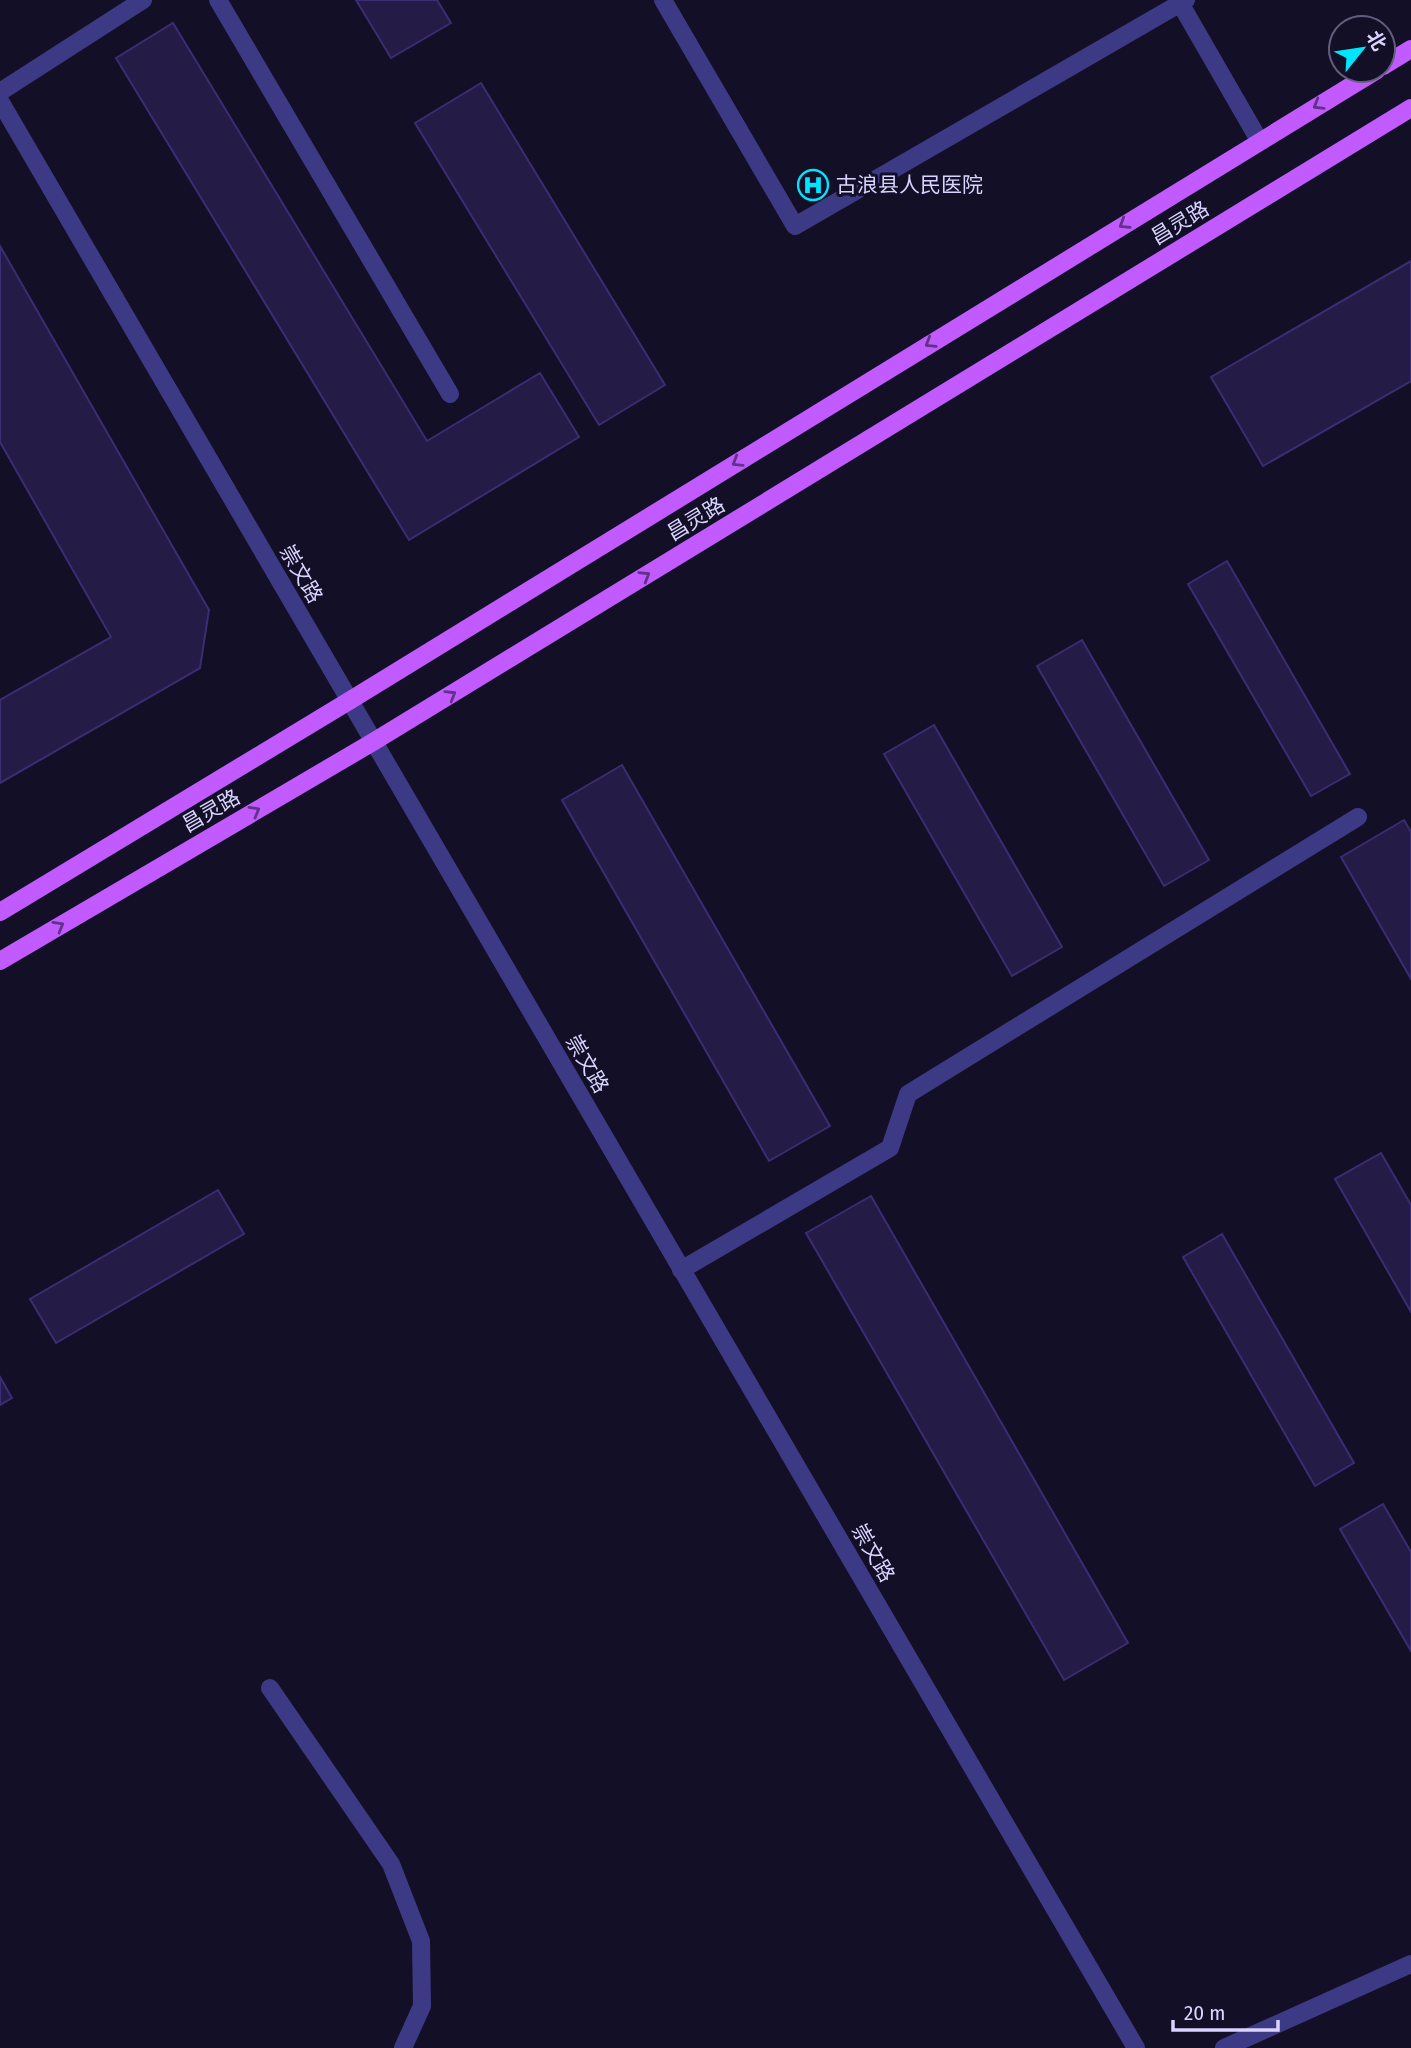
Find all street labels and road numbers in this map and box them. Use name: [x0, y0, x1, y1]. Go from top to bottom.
street label: 昌灵路: [1146, 196, 1214, 250]
street label: 昌灵路: [662, 492, 730, 546]
street label: 崇文路: [274, 540, 328, 608]
street label: 昌灵路: [177, 784, 245, 838]
street label: 崇文路: [560, 1030, 614, 1098]
street label: 崇文路: [846, 1519, 900, 1587]

